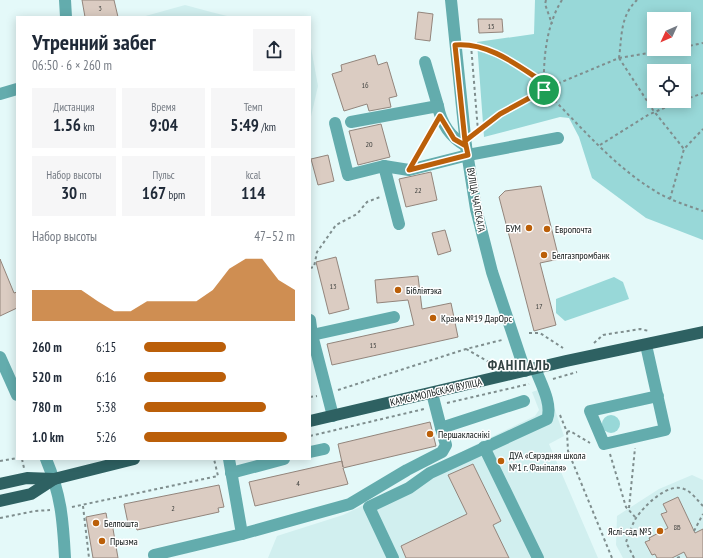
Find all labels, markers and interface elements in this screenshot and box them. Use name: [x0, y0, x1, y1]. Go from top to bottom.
house number: 3: [98, 3, 102, 13]
north arrow: [647, 12, 691, 56]
map controls: [647, 12, 691, 108]
house number: 15: [487, 21, 495, 31]
text: Утренний забег: [32, 28, 156, 56]
button: share: [253, 29, 295, 71]
text: 06:50 · 6 × 260 m: [32, 57, 112, 74]
button: locate: [647, 64, 691, 108]
pin: [527, 73, 561, 107]
icon: arrive: [533, 79, 555, 101]
house number: 16: [361, 80, 369, 90]
text: Дистанция: [53, 100, 94, 114]
text: Время: [151, 100, 176, 114]
text: Темп: [244, 100, 263, 114]
text: 1.56: [53, 114, 81, 136]
text: 9:04: [149, 114, 178, 136]
text: 5:49: [230, 114, 259, 136]
text: km: [81, 120, 95, 134]
text: /km: [259, 120, 276, 134]
house number: 20: [365, 139, 373, 149]
street label: ВУЛІЦА ЧАПСКАГА: [464, 167, 488, 234]
text: Набор высоты: [46, 168, 101, 182]
text: Пульс: [152, 168, 175, 182]
text: kcal: [246, 168, 261, 182]
text: 30: [61, 182, 77, 204]
text: 167: [142, 182, 166, 204]
text: 114: [241, 182, 265, 204]
house number: 22: [414, 185, 422, 195]
text: m: [77, 188, 87, 202]
text: bpm: [166, 188, 185, 202]
place label: БУМ: [506, 222, 521, 235]
marker: БУМ: [524, 223, 534, 233]
place label: Европочта: [555, 223, 592, 236]
marker: Европочта: [542, 224, 552, 234]
text: Набор высоты: [32, 228, 97, 245]
text: 47–52 m: [254, 228, 295, 245]
place label: Белгазпромбанк: [552, 249, 610, 262]
marker: Белгазпромбанк: [539, 250, 549, 260]
house number: 13: [329, 281, 337, 291]
place label: Бібліятэка: [406, 284, 442, 297]
marker: Бібліятэка: [393, 285, 403, 295]
house number: 17: [535, 301, 543, 311]
place label: Крама №19 ДарОрс: [441, 312, 512, 325]
marker: Крама №19 ДарОрс: [428, 313, 438, 323]
text: 260 m: [32, 339, 62, 356]
text: 6:15: [96, 339, 116, 356]
house number: 15: [369, 340, 377, 350]
district label: ФАНІПАЛЬ: [488, 356, 550, 374]
text: 520 m: [32, 369, 62, 386]
text: 6:16: [96, 369, 116, 386]
street label: КАМСАМОЛЬСКАЯ ВУЛІЦА: [389, 375, 484, 409]
text: 780 m: [32, 399, 62, 416]
text: 5:38: [96, 399, 116, 416]
place label: Першакласнікі: [438, 428, 490, 441]
text: 1.0 km: [32, 429, 64, 446]
text: 5:26: [96, 429, 116, 446]
marker: Першакласнікі: [425, 429, 435, 439]
place label: ДУА «Сярэдняя школа №1 г. Фаніпаля»: [509, 449, 586, 474]
marker: ДУА «Сярэдняя школа №1 г. Фаніпаля»: [496, 456, 506, 466]
house number: 4: [296, 478, 300, 488]
house number: 2: [171, 503, 175, 513]
place label: Белпошта: [104, 517, 138, 530]
marker: Белпошта: [91, 518, 101, 528]
house number: 8Б: [673, 522, 681, 532]
place label: Яслі-сад №5: [608, 525, 652, 538]
marker: Яслі-сад №5: [655, 526, 665, 536]
place label: Прызма: [110, 535, 138, 548]
marker: Прызма: [97, 536, 107, 546]

